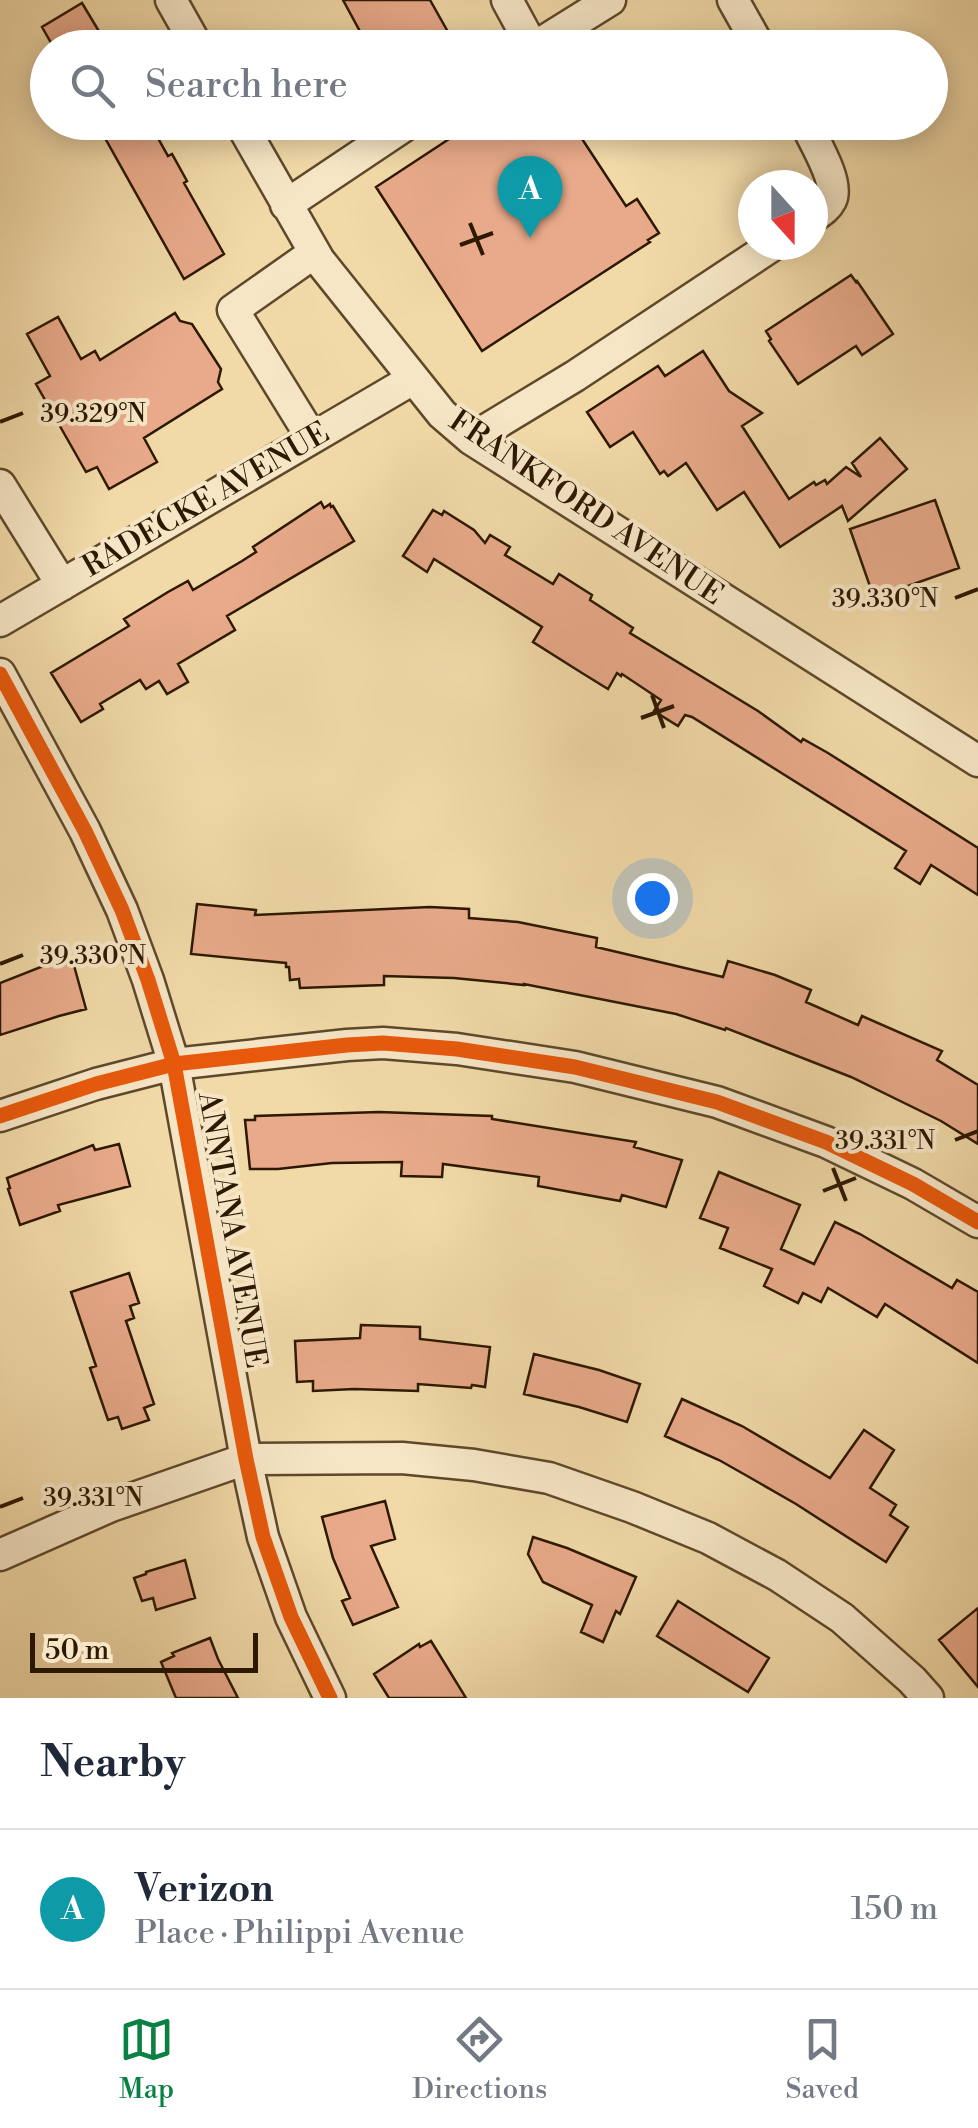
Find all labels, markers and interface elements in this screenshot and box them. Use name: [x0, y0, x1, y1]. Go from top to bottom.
search box: [30, 30, 948, 140]
icon: search: [65, 58, 120, 113]
text: Search here: [145, 62, 348, 109]
pin: A: [498, 156, 562, 238]
north arrow: [738, 170, 828, 260]
text: 39.329°N: [40, 399, 146, 430]
street label: FRANKFORD AVENUE: [442, 402, 730, 614]
street label: RADECKE AVENUE: [76, 414, 336, 586]
text: 39.330°N: [832, 584, 939, 615]
your location: [627, 873, 678, 924]
text: 39.330°N: [40, 941, 147, 972]
street label: ANNTANA AVENUE: [189, 1088, 275, 1371]
text: 39.331°N: [835, 1126, 935, 1157]
text: 39.331°N: [43, 1483, 143, 1514]
scale bar: [30, 1628, 258, 1672]
text: 50 m: [45, 1633, 109, 1668]
text: Nearby: [40, 1737, 185, 1790]
text: Verizon: [135, 1866, 274, 1913]
text: A: [61, 1889, 84, 1929]
text: 150 m: [851, 1889, 938, 1929]
text: Place · Philippi Avenue: [135, 1913, 465, 1953]
tab: Map: [119, 2012, 174, 2107]
tab: Directions: [412, 2012, 547, 2107]
tab: Saved: [785, 2012, 859, 2107]

